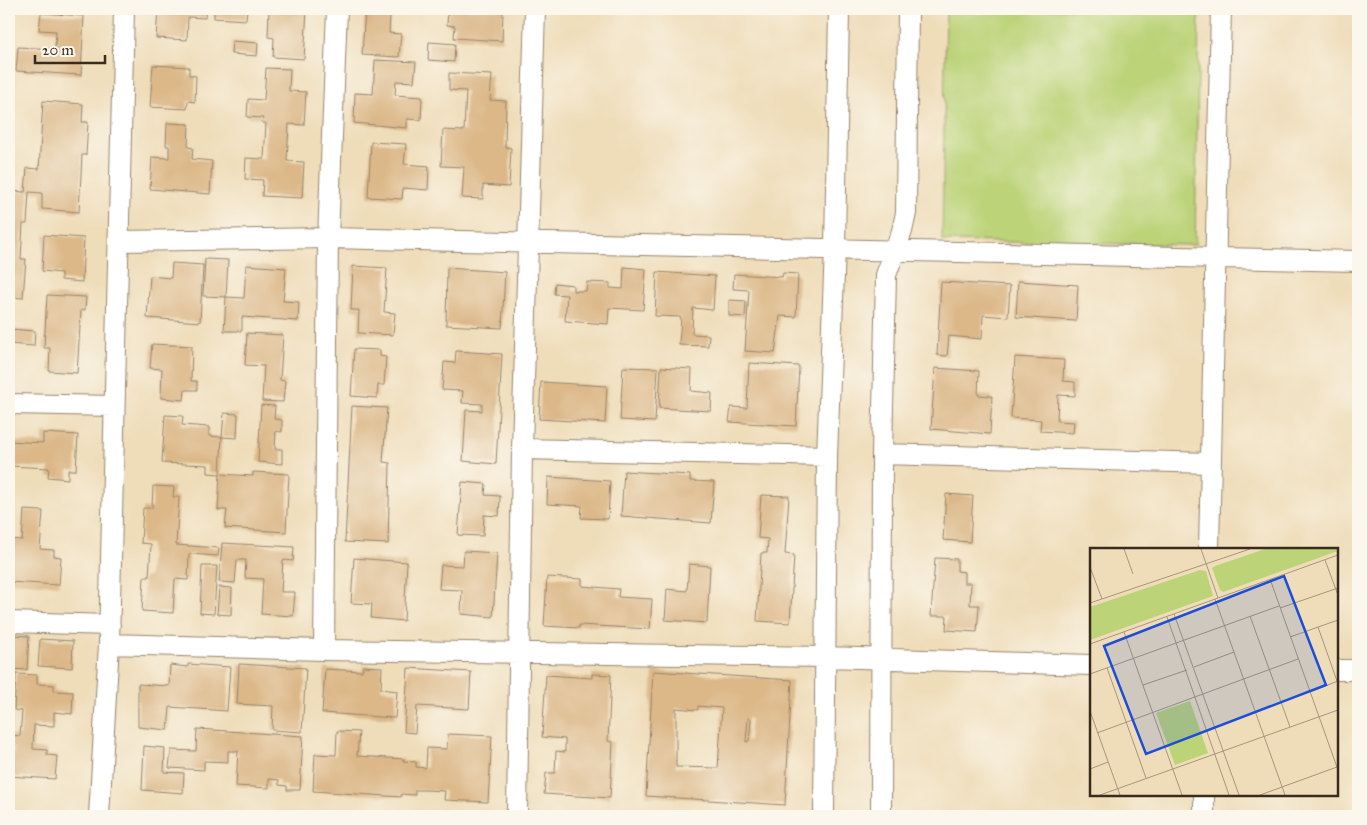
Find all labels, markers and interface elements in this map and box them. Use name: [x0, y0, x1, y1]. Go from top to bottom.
scale bar: [35, 32, 105, 64]
text: 20 m: [42, 41, 74, 59]
inset map: [1090, 548, 1337, 795]

